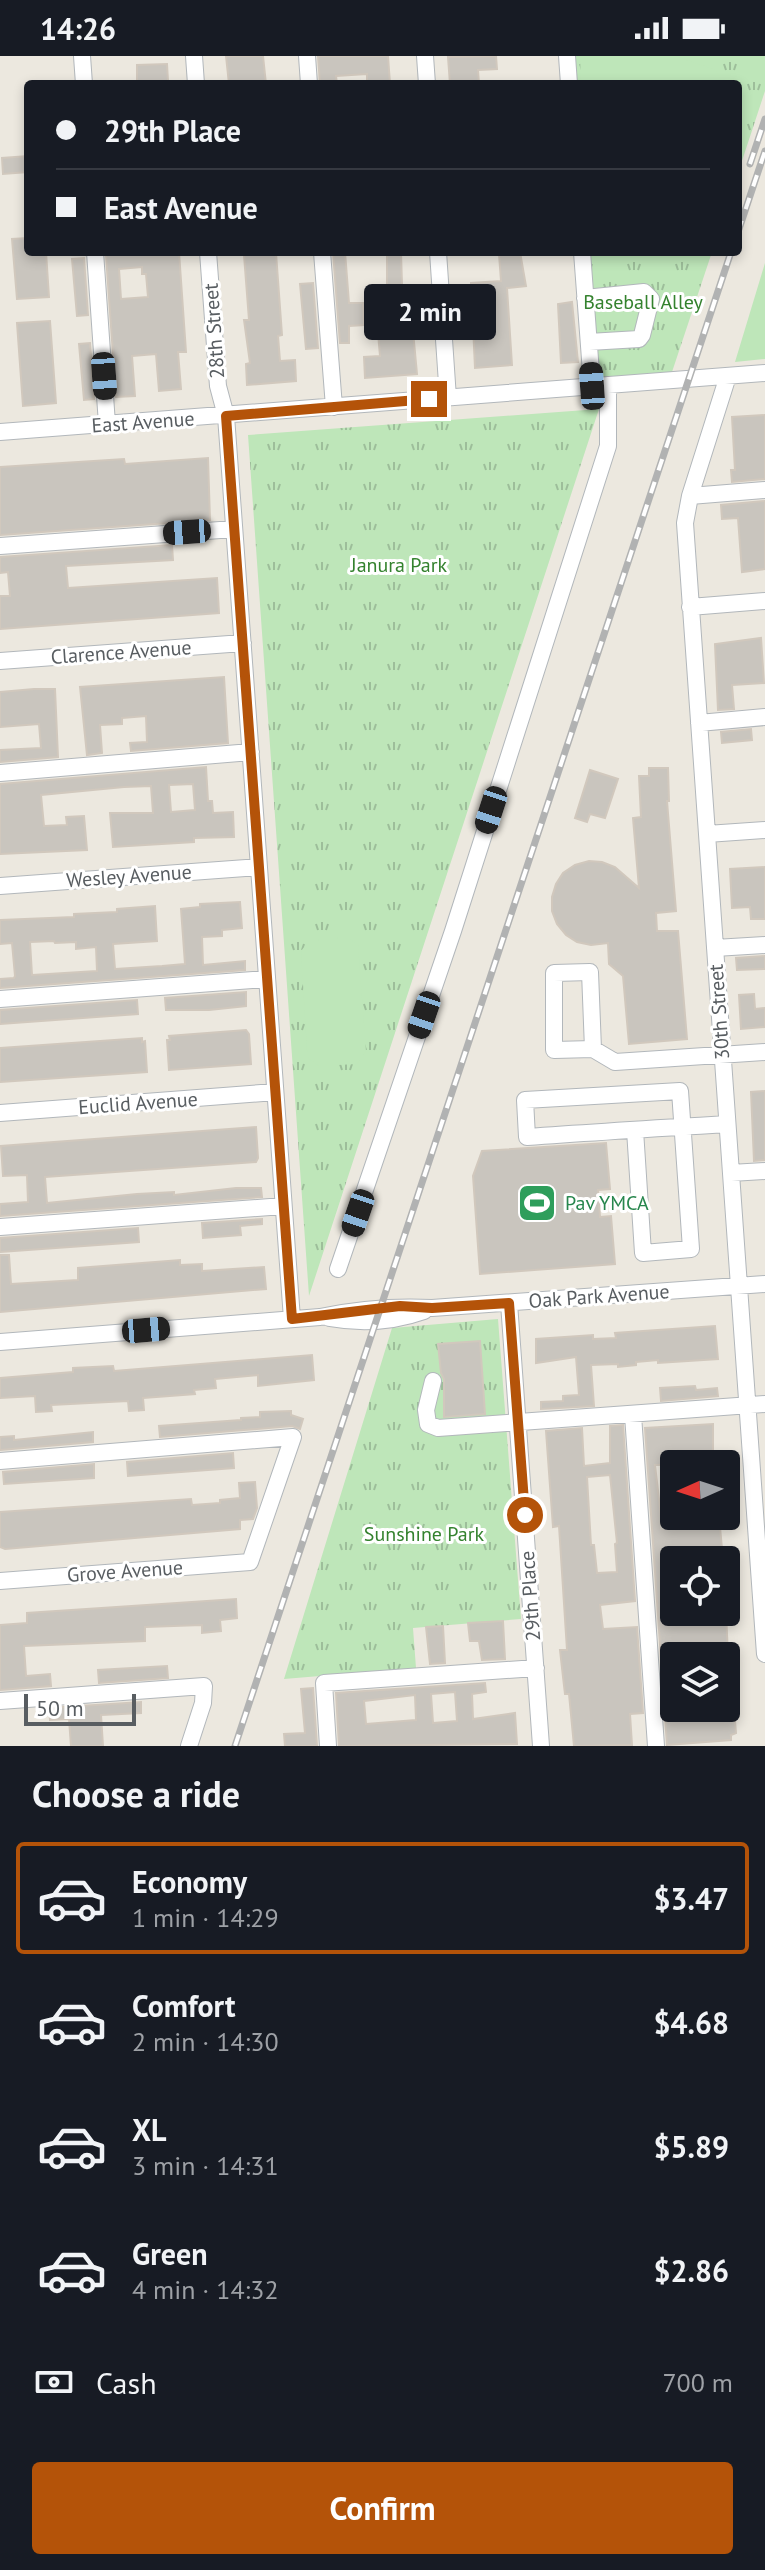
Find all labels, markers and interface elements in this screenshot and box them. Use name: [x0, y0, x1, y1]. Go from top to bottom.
text: 14:26: [40, 9, 116, 48]
text: 29th Place: [104, 111, 241, 150]
text: East Avenue: [104, 188, 258, 227]
street label: 28th Street: [198, 282, 230, 380]
callout: 2 min: [363, 283, 495, 339]
park label: Baseball Alley: [583, 289, 704, 315]
text: 2 min: [398, 295, 462, 328]
car: [90, 351, 118, 401]
car: [578, 361, 606, 411]
route end: [411, 381, 447, 417]
street label: East Avenue: [91, 405, 195, 439]
car: [162, 518, 212, 546]
park label: Janura Park: [350, 552, 448, 578]
street label: Clarence Avenue: [50, 634, 192, 670]
car: [472, 783, 510, 837]
street label: Wesley Avenue: [65, 859, 193, 893]
street label: 30th Street: [703, 963, 735, 1061]
car: [405, 988, 443, 1042]
street label: Euclid Avenue: [77, 1086, 199, 1120]
sports icon: Pav YMCA: [516, 1182, 558, 1224]
car: [339, 1186, 377, 1240]
place label: Pav YMCA: [565, 1190, 649, 1216]
street label: Oak Park Avenue: [528, 1278, 670, 1314]
car: [121, 1316, 171, 1344]
north arrow: [660, 1450, 740, 1530]
map controls: [660, 1450, 740, 1722]
route start: [507, 1497, 543, 1533]
park label: Sunshine Park: [364, 1521, 485, 1547]
button: locate: [660, 1546, 740, 1626]
street label: 29th Place: [514, 1550, 546, 1642]
street label: Grove Avenue: [66, 1554, 184, 1588]
button: layers: [660, 1642, 740, 1722]
scale bar: [24, 1690, 136, 1726]
text: 50 m: [36, 1694, 84, 1722]
text: Choose a ride: [32, 1770, 240, 1817]
icon: car: [36, 1862, 108, 1934]
text: Economy: [132, 1862, 247, 1901]
text: $3.47: [654, 1879, 729, 1918]
text: 1 min · 14:29: [132, 1901, 279, 1934]
icon: car: [36, 1986, 108, 2058]
text: Comfort: [132, 1986, 235, 2025]
text: $4.68: [654, 2003, 729, 2042]
text: 2 min · 14:30: [132, 2025, 279, 2058]
icon: car: [36, 2110, 108, 2182]
text: XL: [132, 2110, 166, 2149]
text: $5.89: [654, 2127, 729, 2166]
text: 3 min · 14:31: [132, 2149, 279, 2182]
icon: car: [36, 2234, 108, 2306]
text: Green: [132, 2234, 207, 2273]
text: $2.86: [654, 2251, 729, 2290]
text: 4 min · 14:32: [132, 2273, 279, 2306]
icon: cash: [32, 2360, 76, 2404]
text: Cash: [96, 2363, 157, 2402]
text: 700 m: [662, 2366, 733, 2399]
button: Confirm: [32, 2462, 733, 2554]

